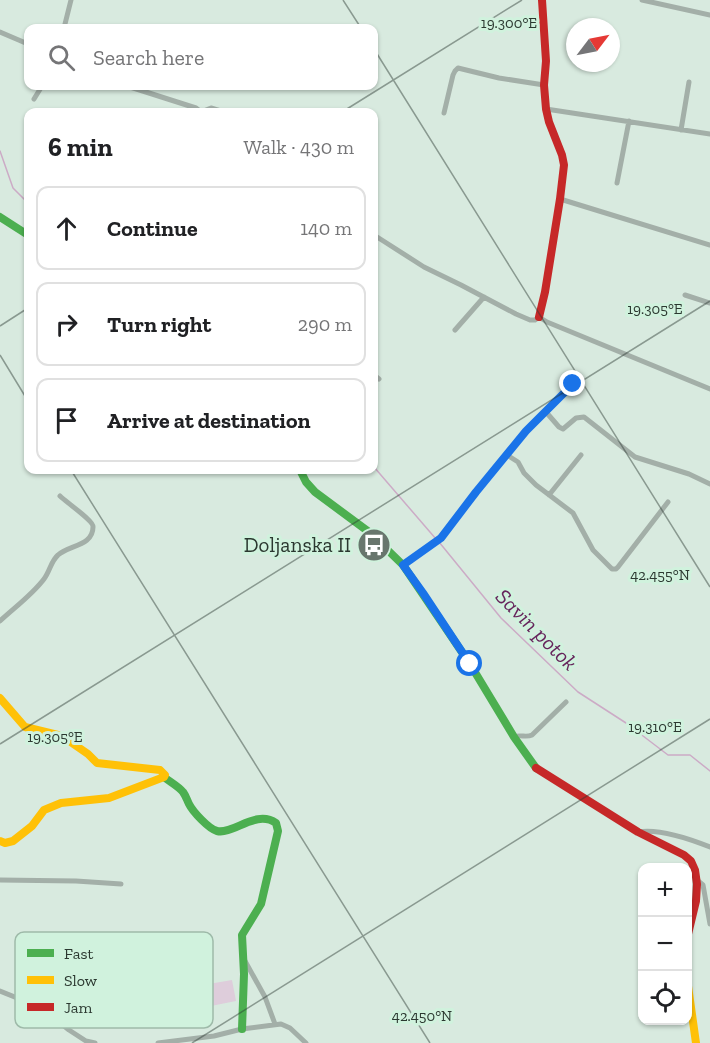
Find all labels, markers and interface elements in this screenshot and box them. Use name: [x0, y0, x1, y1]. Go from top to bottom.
text: 19.300°E: [481, 14, 537, 32]
north arrow: [566, 18, 620, 72]
search box: [24, 24, 378, 90]
icon: search: [45, 41, 78, 74]
text: Search here: [93, 44, 204, 71]
text: 6 min: [48, 131, 113, 163]
text: Walk · 430 m: [243, 135, 354, 159]
icon: ahead: [50, 212, 83, 245]
text: Continue: [107, 215, 198, 242]
text: 140 m: [300, 216, 352, 240]
text: 19.305°E: [627, 300, 683, 318]
icon: right: [50, 308, 83, 341]
text: Turn right: [107, 311, 211, 338]
text: 290 m: [298, 312, 352, 336]
route end: [559, 370, 585, 396]
icon: arrive: [50, 404, 83, 437]
text: Arrive at destination: [107, 407, 310, 434]
bus stop icon: Doljanska II: [356, 527, 392, 563]
place label: Doljanska II: [244, 532, 351, 558]
text: 42.455°N: [630, 566, 690, 584]
water label: Savin potok: [490, 583, 583, 676]
route start: [456, 650, 482, 676]
text: 19.310°E: [628, 718, 682, 736]
text: 19.305°E: [27, 728, 83, 746]
map controls: [638, 863, 692, 1025]
button: +: [638, 863, 692, 917]
button: −: [638, 917, 692, 971]
legend: [15, 932, 213, 1028]
text: Fast: [64, 944, 93, 963]
text: Slow: [64, 971, 98, 990]
button: locate: [638, 971, 692, 1025]
text: Jam: [64, 998, 93, 1017]
text: 42.450°N: [392, 1007, 452, 1025]

